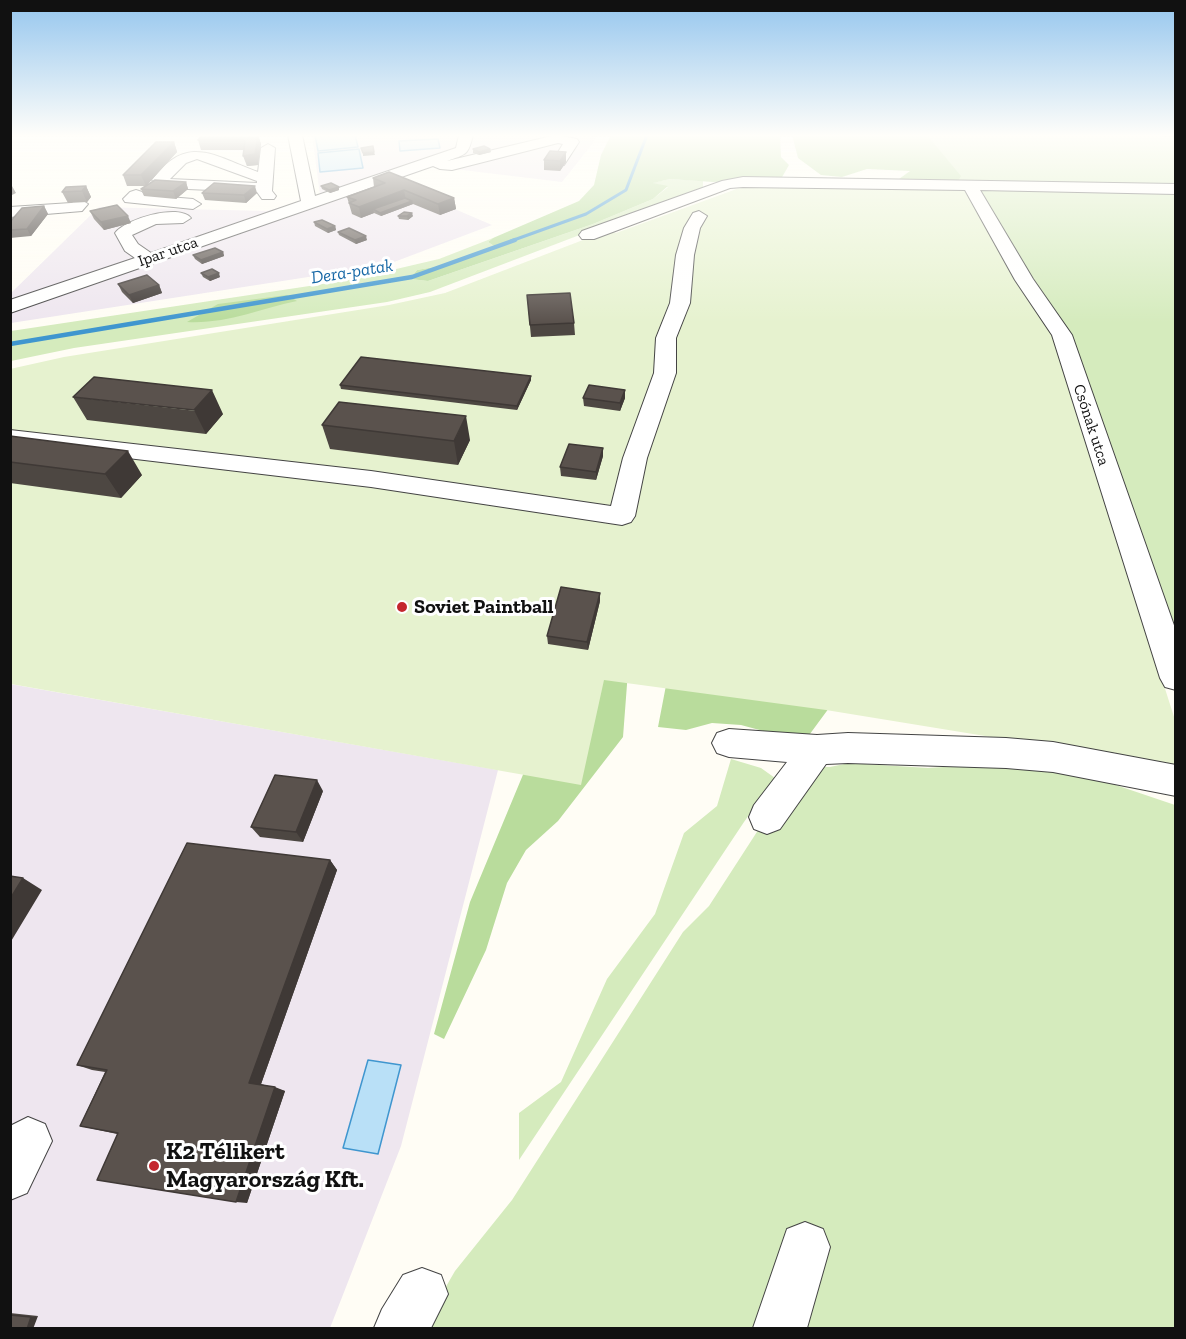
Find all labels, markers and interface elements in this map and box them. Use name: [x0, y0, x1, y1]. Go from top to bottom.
street label: Ipar utca: [136, 233, 200, 271]
water label: Dera-patak: [309, 255, 395, 289]
street label: Csónak utca: [1069, 382, 1113, 468]
place label: Soviet Paintball: [414, 595, 553, 619]
marker: Soviet Paintball: [395, 600, 409, 614]
place label: K2 Télikert Magyarország Kft.: [166, 1138, 364, 1194]
marker: K2 Télikert Magyarország Kft.: [147, 1159, 161, 1173]

